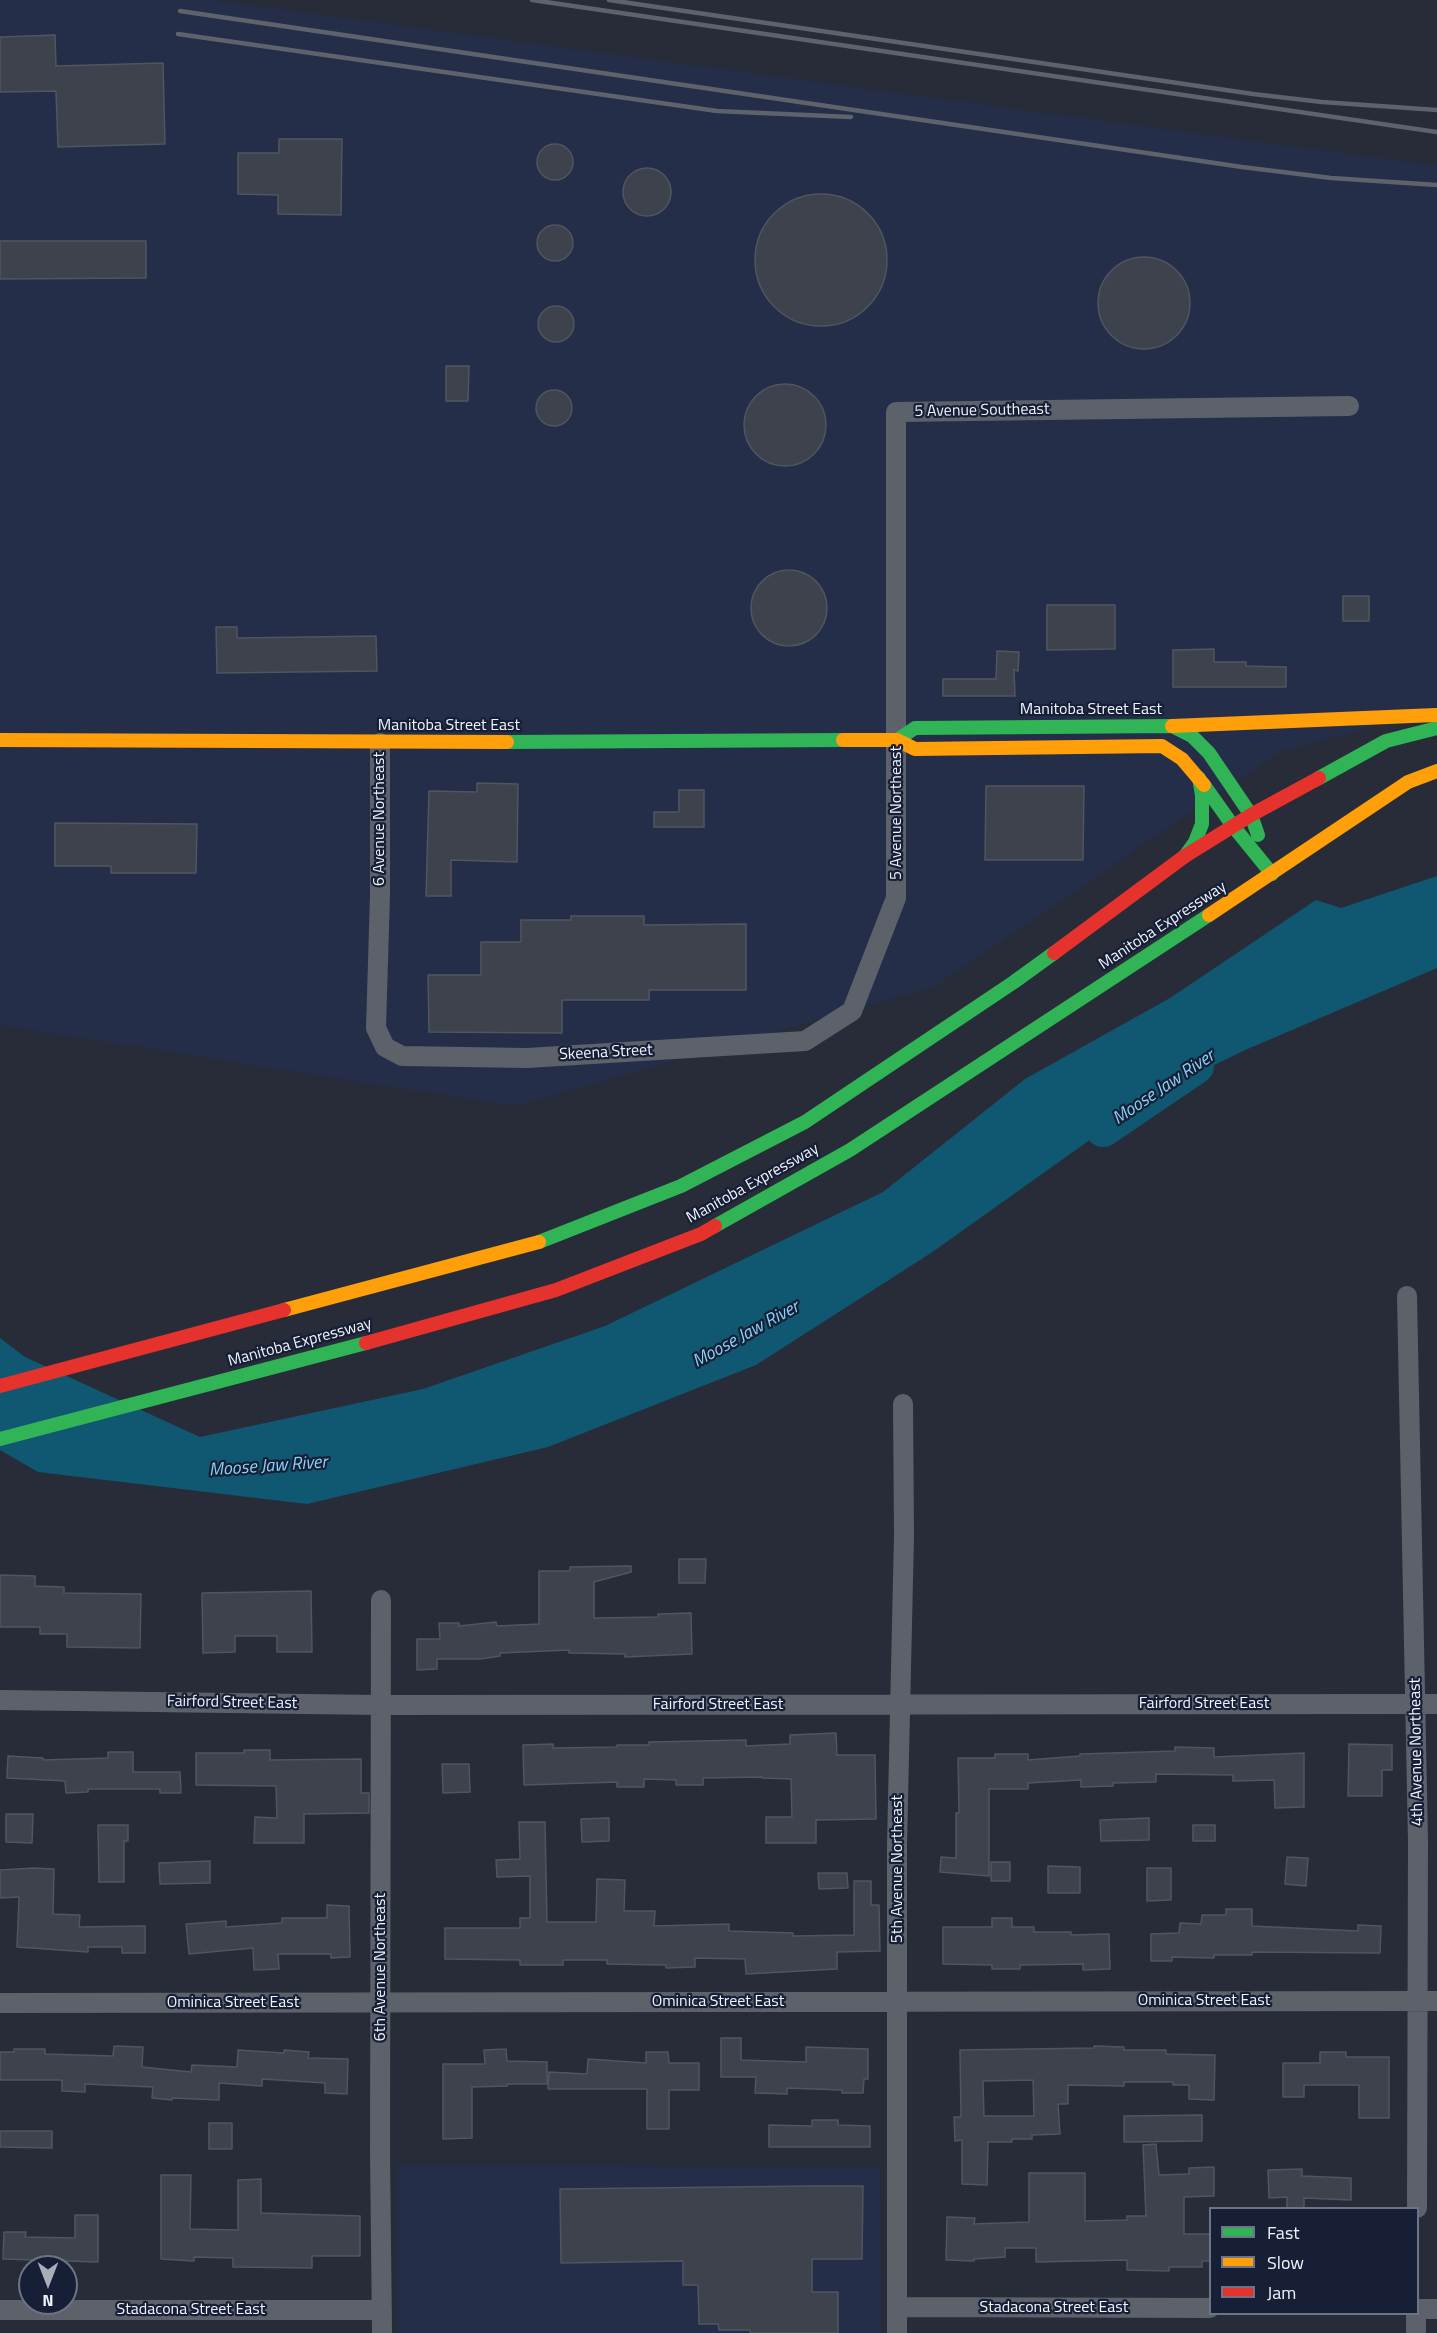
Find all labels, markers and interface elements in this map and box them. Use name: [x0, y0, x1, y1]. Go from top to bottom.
street label: 5 Avenue Southeast: [914, 400, 1050, 422]
street label: Manitoba Street East: [1020, 700, 1162, 720]
street label: Manitoba Street East: [378, 716, 520, 736]
street label: 5 Avenue Northeast: [887, 746, 907, 880]
street label: 6 Avenue Northeast: [370, 752, 390, 886]
street label: Manitoba Expressway: [1096, 878, 1230, 974]
street label: Skeena Street: [559, 1041, 653, 1065]
water label: Moose Jaw River: [1109, 1046, 1219, 1130]
street label: Manitoba Expressway: [684, 1140, 822, 1228]
water label: Moose Jaw River: [689, 1297, 803, 1373]
street label: Manitoba Expressway: [226, 1315, 374, 1371]
water label: Moose Jaw River: [208, 1452, 328, 1482]
street label: 4th Avenue Northeast: [1406, 1678, 1428, 1826]
street label: Fairford Street East: [167, 1692, 297, 1714]
street label: Fairford Street East: [1139, 1694, 1269, 1714]
street label: Fairford Street East: [653, 1695, 783, 1715]
street label: 5th Avenue Northeast: [888, 1795, 908, 1943]
street label: 6th Avenue Northeast: [371, 1893, 391, 2041]
street label: Ominica Street East: [1138, 1991, 1270, 2011]
street label: Ominica Street East: [652, 1992, 784, 2012]
street label: Ominica Street East: [167, 1993, 299, 2013]
legend: [1209, 2207, 1419, 2315]
text: Fast: [1267, 2219, 1300, 2246]
text: Slow: [1267, 2249, 1304, 2276]
north arrow: [18, 2255, 78, 2315]
text: Jam: [1267, 2279, 1296, 2306]
text: N: [42, 2289, 54, 2313]
street label: Stadacona Street East: [980, 2298, 1128, 2318]
street label: Stadacona Street East: [117, 2300, 265, 2320]

